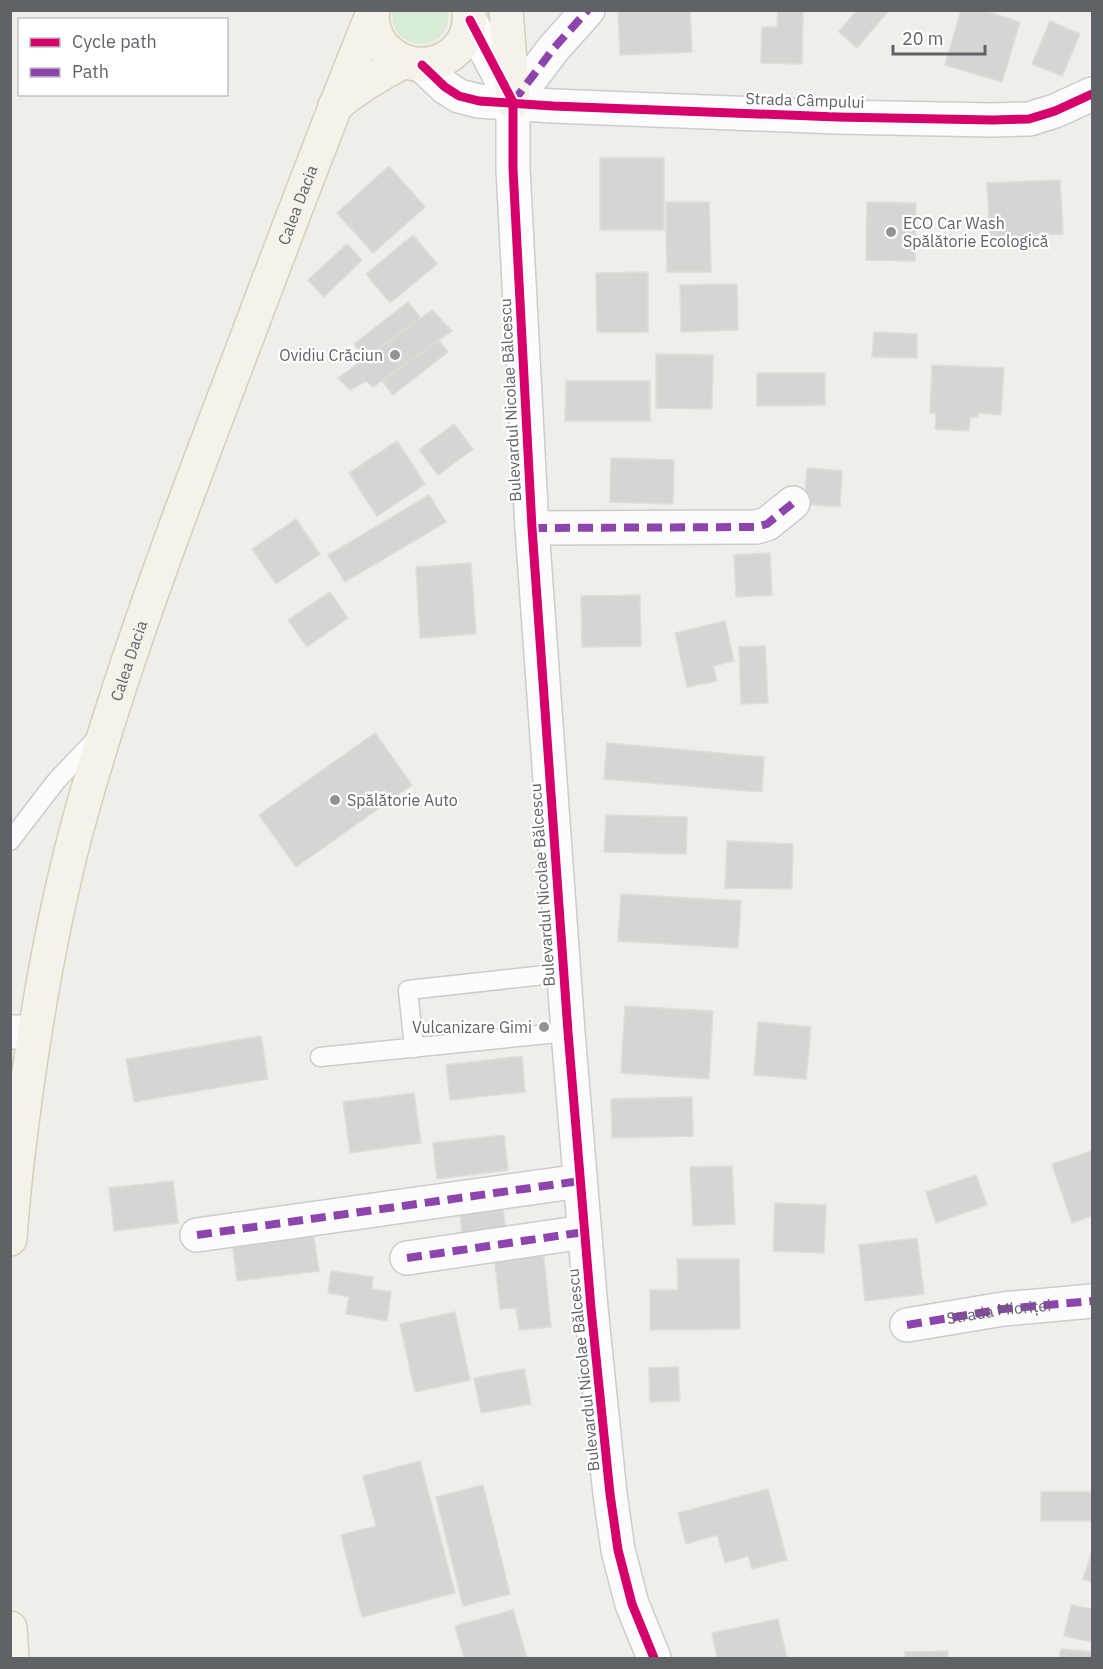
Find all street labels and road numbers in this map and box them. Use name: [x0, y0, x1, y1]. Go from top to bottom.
street label: Strada Câmpului: [745, 88, 865, 112]
street label: Calea Dacia: [273, 162, 322, 248]
street label: Bulevardul Nicolae Bălcescu: [495, 298, 525, 502]
street label: Calea Dacia: [106, 617, 152, 704]
street label: Bulevardul Nicolae Bălcescu: [525, 783, 559, 987]
street label: Bulevardul Nicolae Bălcescu: [562, 1268, 604, 1472]
street label: Strada Mioriței: [945, 1295, 1052, 1328]

